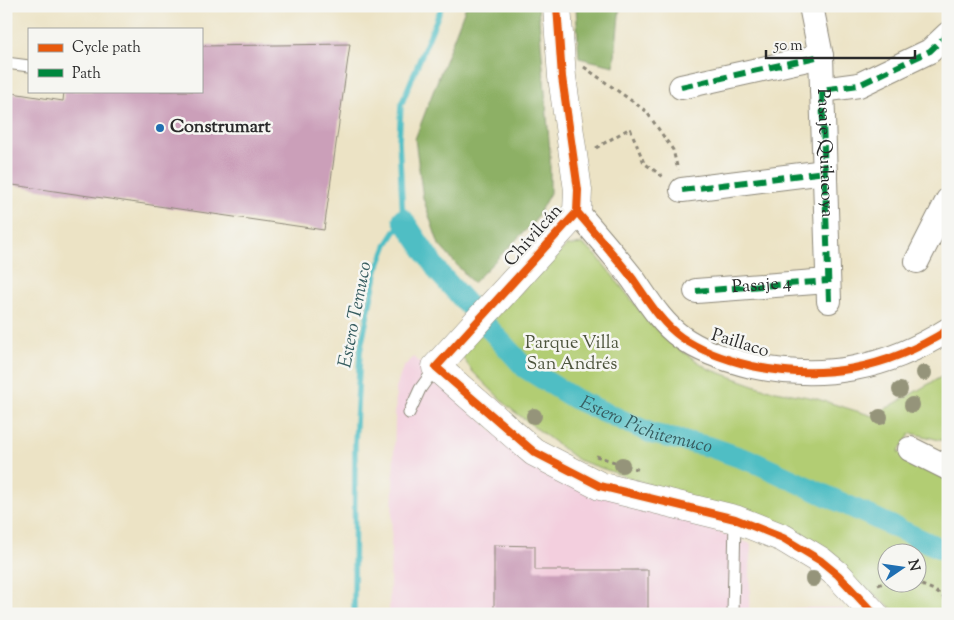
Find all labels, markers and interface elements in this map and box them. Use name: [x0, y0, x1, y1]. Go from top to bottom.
legend: [28, 28, 202, 92]
scale bar: [766, 28, 915, 60]
text: 50 m: [773, 36, 803, 57]
text: Cycle path: [72, 38, 141, 59]
text: Path: [72, 64, 101, 85]
street label: Pasaje Quilacoya: [809, 88, 839, 218]
place label: Construmart: [170, 115, 272, 141]
marker: Construmart: [154, 122, 166, 134]
street label: Chivilcán: [499, 199, 570, 273]
water label: Estero Temuco: [332, 259, 380, 371]
street label: Pasaje 4: [731, 271, 793, 301]
street label: Paillaco: [708, 323, 772, 365]
park label: Parque Villa San Andrés: [525, 331, 619, 378]
water label: Estero Pichitemuco: [575, 389, 715, 461]
north arrow: [876, 542, 926, 592]
text: N: [902, 558, 924, 573]

